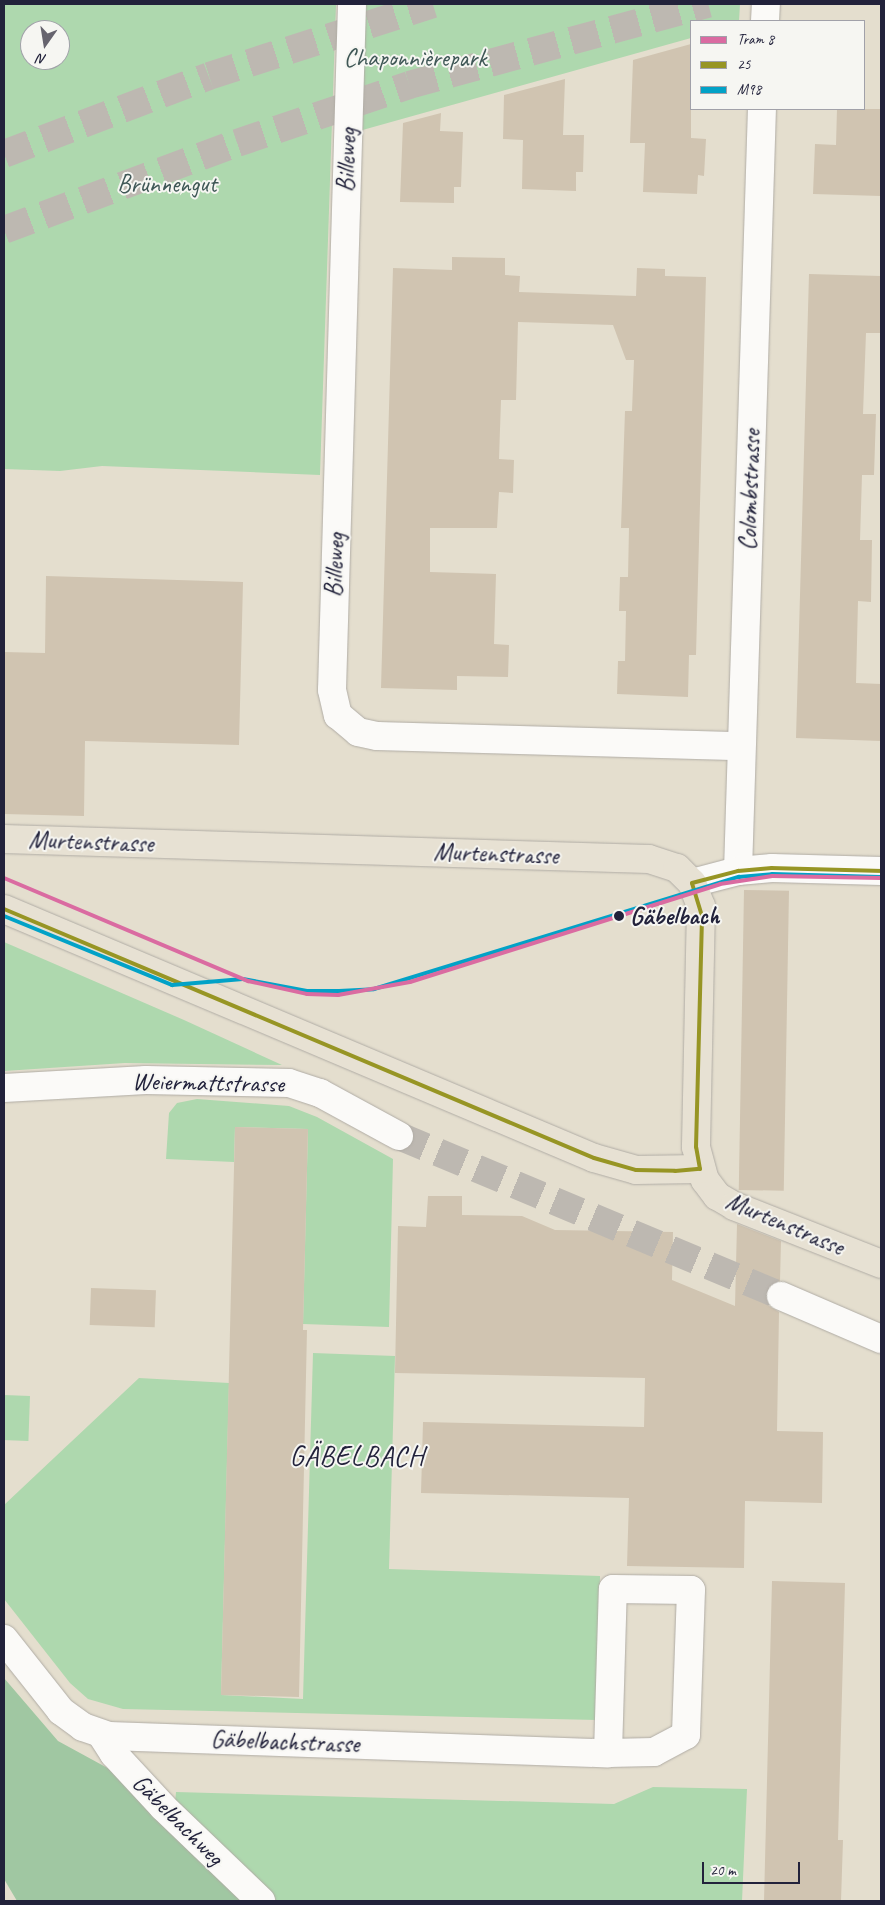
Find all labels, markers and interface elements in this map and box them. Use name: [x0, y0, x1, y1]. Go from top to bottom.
north arrow: [20, 20, 70, 70]
legend: [690, 20, 865, 110]
text: Tram 8: [737, 30, 774, 49]
park label: Chaponnièrepark: [344, 43, 486, 73]
text: N: [36, 50, 48, 68]
text: 25: [737, 55, 751, 74]
text: M98: [737, 80, 761, 99]
street label: Billeweg: [331, 127, 363, 193]
park label: Brünnengut: [117, 169, 217, 199]
street label: Colombstrasse: [733, 429, 767, 551]
street label: Billeweg: [319, 532, 351, 598]
street label: Murtenstrasse: [28, 825, 154, 859]
street label: Murtenstrasse: [433, 837, 559, 871]
place label: Gäbelbach: [630, 901, 719, 931]
marker: Gäbelbach: [612, 909, 626, 923]
street label: Weiermattstrasse: [132, 1067, 284, 1099]
street label: Murtenstrasse: [722, 1186, 848, 1262]
district label: GÄBELBACH: [289, 1439, 425, 1473]
street label: Gäbelbachstrasse: [210, 1724, 360, 1760]
street label: Gäbelbachweg: [126, 1768, 230, 1872]
scale bar: [705, 1852, 802, 1884]
text: 20 m: [710, 1861, 736, 1880]

